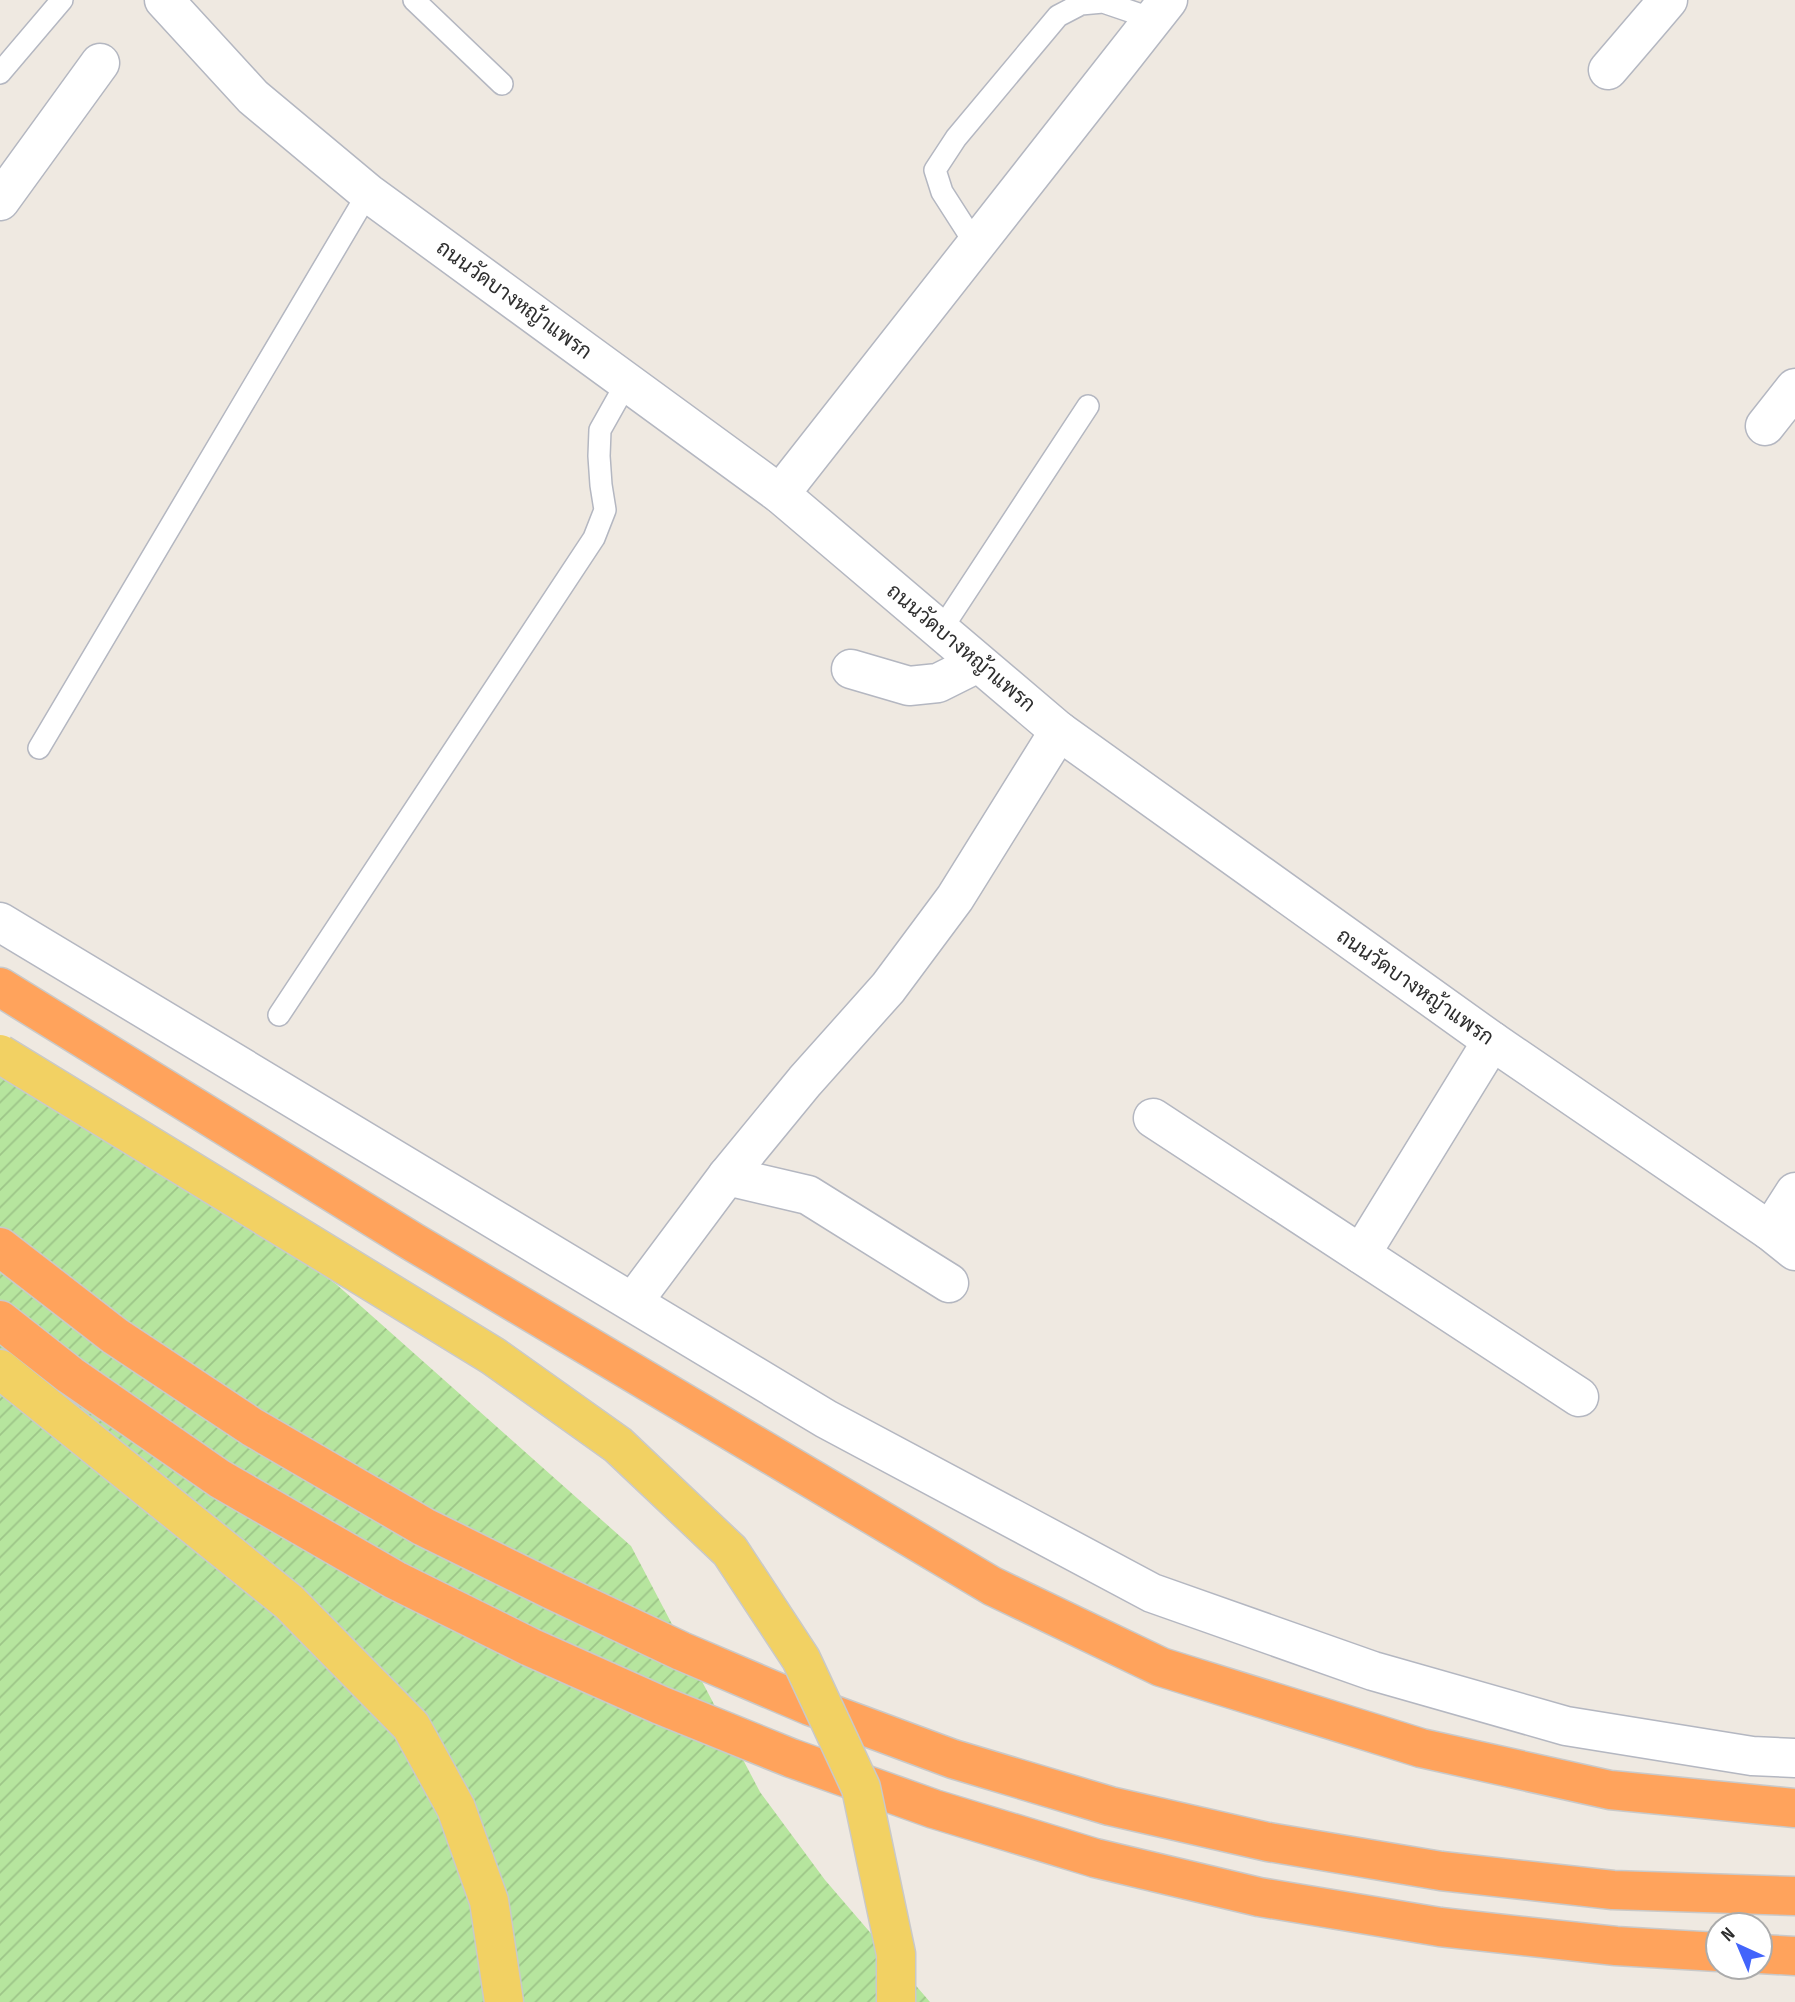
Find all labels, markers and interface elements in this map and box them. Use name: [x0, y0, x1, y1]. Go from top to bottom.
street label: ถนนวัดบางหญ้าแพรก: [431, 235, 597, 365]
street label: ถนนวัดบางหญ้าแพรก: [882, 579, 1040, 717]
street label: ถนนวัดบางหญ้าแพรก: [1332, 923, 1498, 1051]
north arrow: [1704, 1911, 1774, 1981]
text: N: [1717, 1923, 1740, 1947]

